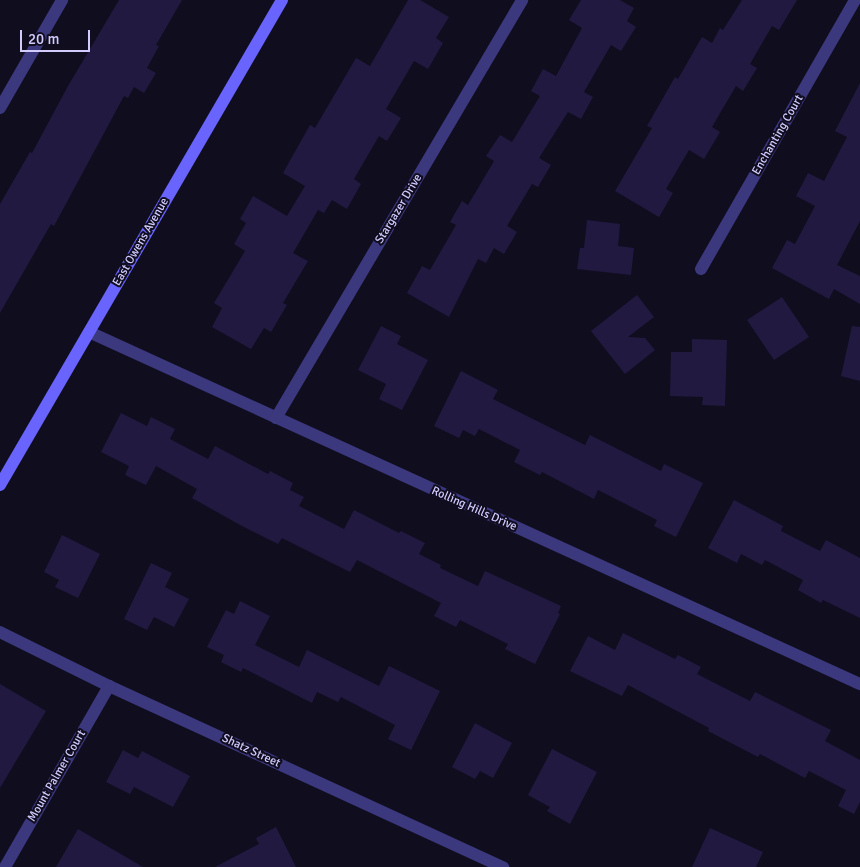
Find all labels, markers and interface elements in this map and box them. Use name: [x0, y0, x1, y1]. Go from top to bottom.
scale bar: [22, 20, 92, 52]
text: 20 m: [28, 30, 59, 48]
street label: Enchanting Court: [749, 92, 807, 178]
street label: Stargazer Drive: [373, 172, 425, 246]
street label: East Owens Avenue: [110, 195, 172, 289]
street label: Rolling Hills Drive: [429, 484, 519, 534]
street label: Mount Palmer Court: [25, 728, 89, 824]
street label: Shatz Street: [220, 731, 282, 771]

